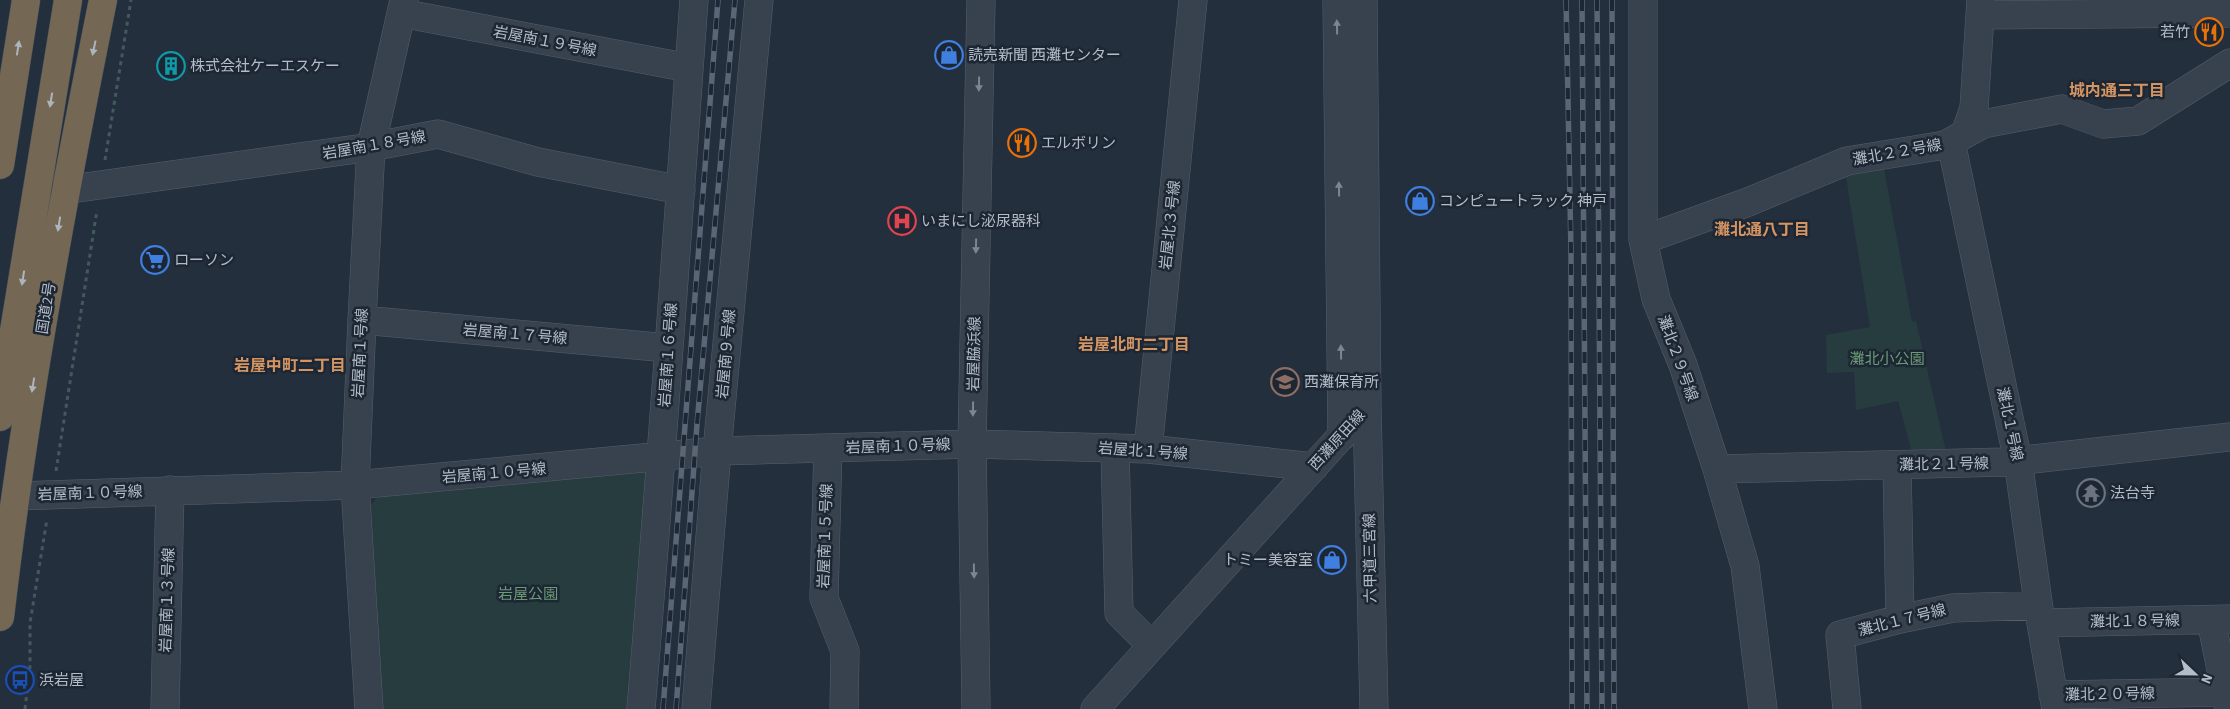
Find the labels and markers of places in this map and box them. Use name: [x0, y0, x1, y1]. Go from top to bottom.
restaurant icon: 若竹: [2194, 17, 2224, 47]
place label: 若竹: [2160, 22, 2190, 43]
shop icon: 読売新聞 西灘センター: [934, 40, 964, 70]
place label: 読売新聞 西灘センター: [968, 45, 1121, 66]
building icon: 株式会社ケーエスケー: [156, 51, 186, 81]
place label: 株式会社ケーエスケー: [190, 56, 340, 77]
restaurant icon: エルボリン: [1007, 128, 1037, 158]
place label: エルボリン: [1041, 133, 1116, 154]
shop icon: コンピュートラック 神戸: [1405, 186, 1435, 216]
place label: コンピュートラック 神戸: [1439, 191, 1607, 212]
hospital icon: いまにし泌尿器科: [887, 206, 917, 236]
place label: いまにし泌尿器科: [921, 211, 1041, 232]
supermarket icon: ローソン: [140, 245, 170, 275]
place label: ローソン: [174, 250, 234, 271]
school or university icon: 西灘保育所: [1270, 367, 1300, 397]
place label: 西灘保育所: [1304, 372, 1379, 393]
temple icon: 法台寺: [2076, 478, 2106, 508]
place label: 法台寺: [2110, 483, 2155, 504]
shop icon: トミー美容室: [1317, 545, 1347, 575]
place label: トミー美容室: [1223, 550, 1313, 571]
bus stop icon: 浜岩屋: [5, 665, 35, 695]
place label: 浜岩屋: [39, 670, 84, 691]

